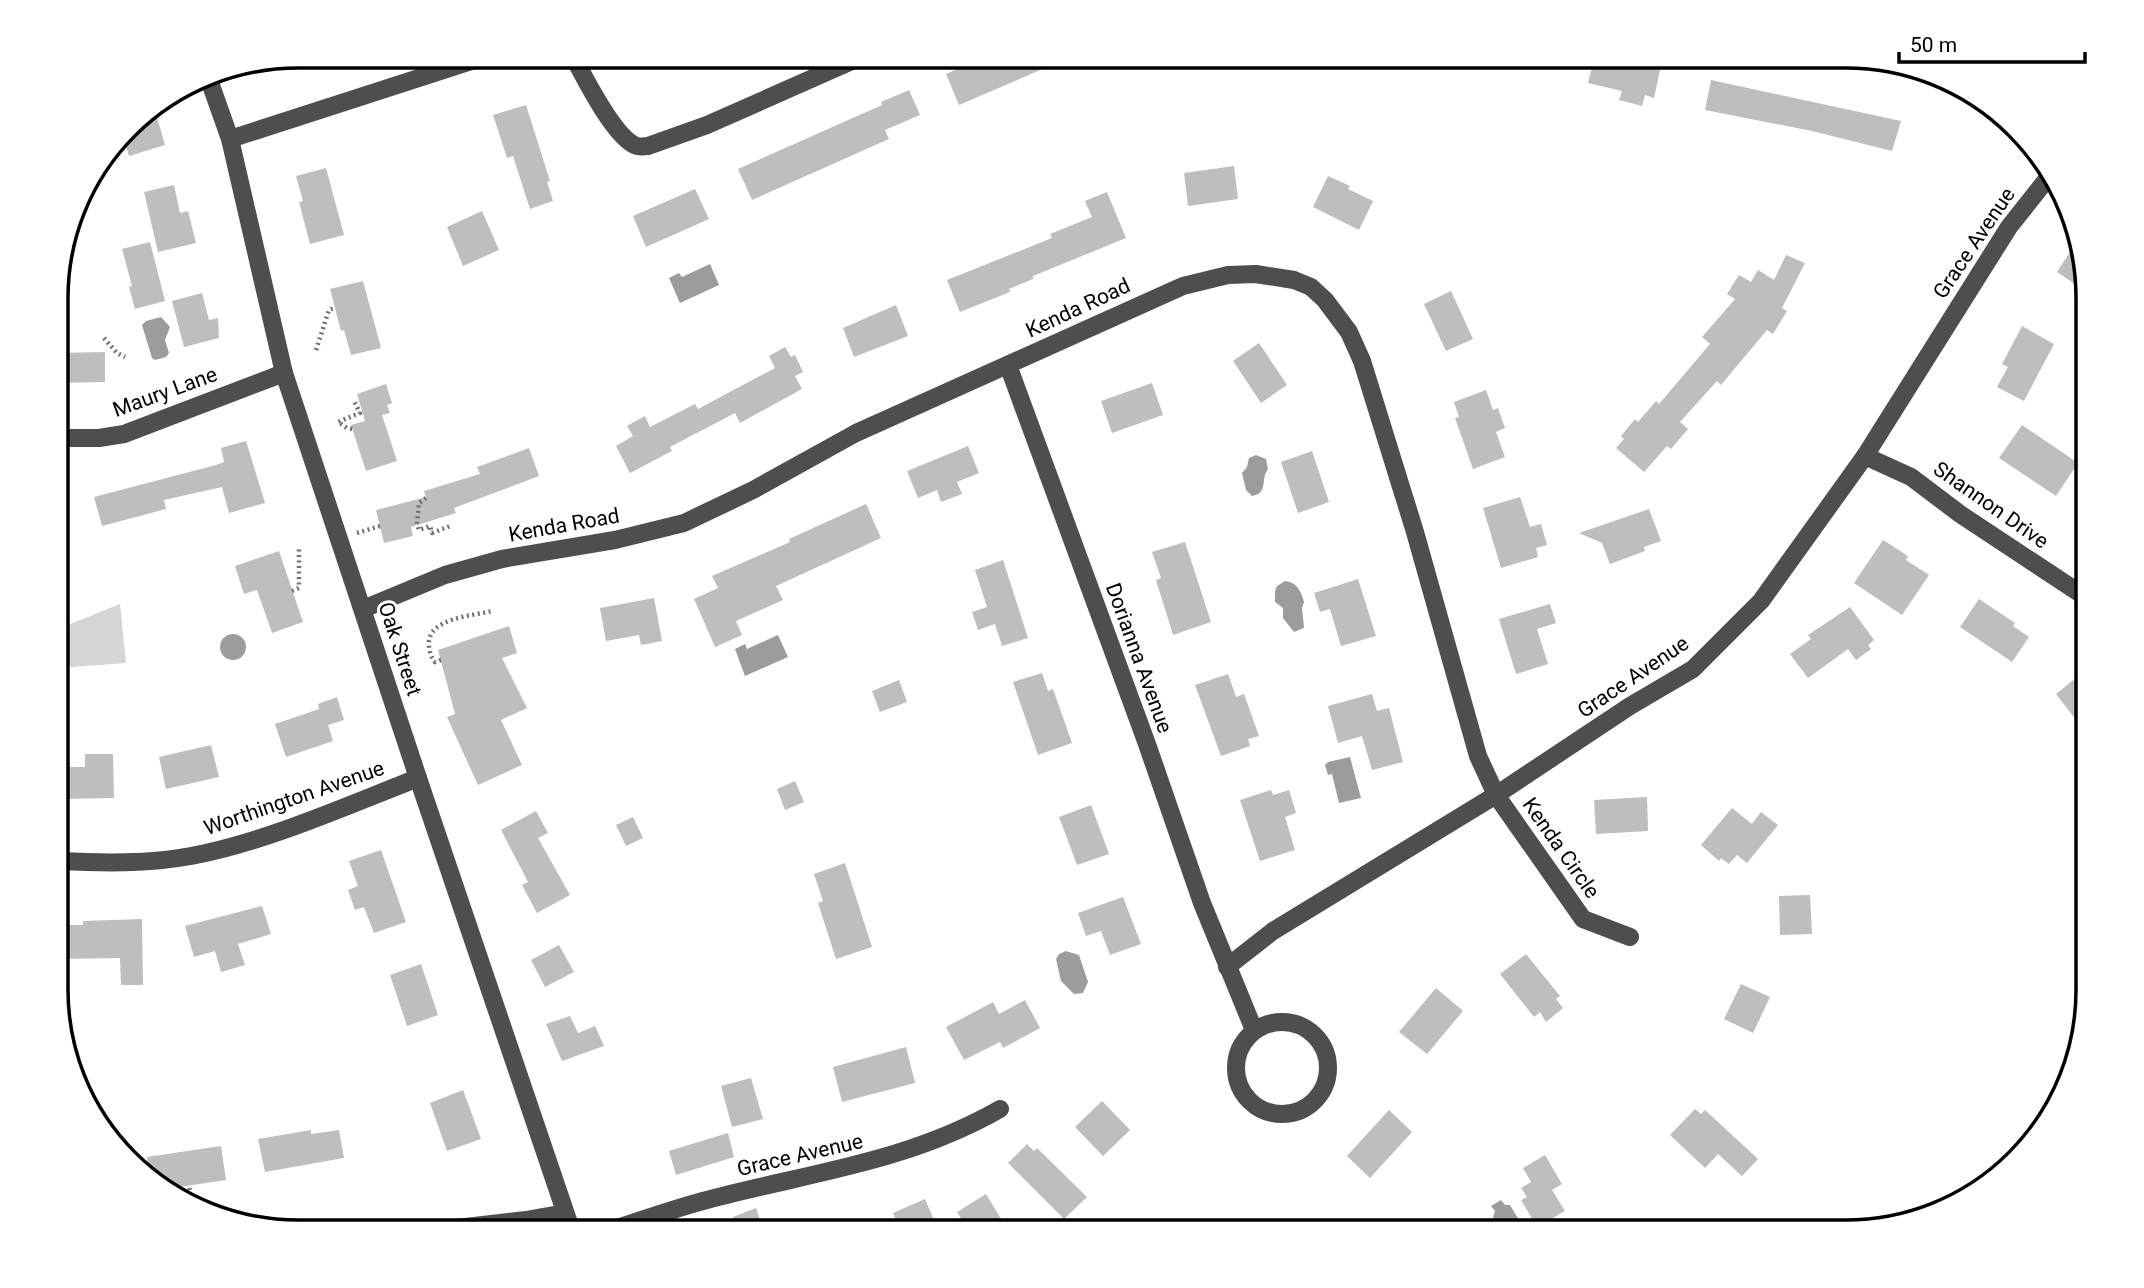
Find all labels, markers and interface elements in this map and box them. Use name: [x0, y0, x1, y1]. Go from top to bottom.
scale bar: [1899, 21, 2084, 65]
text: 50 m: [1910, 33, 1957, 57]
street label: Grace Avenue: [1928, 183, 2020, 303]
street label: Kenda Road: [1022, 273, 1134, 343]
street label: Maury Lane: [110, 362, 220, 422]
street label: Shannon Drive: [1929, 457, 2053, 553]
street label: Kenda Road: [507, 503, 621, 547]
street label: Dorianna Avenue: [1101, 580, 1177, 736]
street label: Oak Street: [374, 599, 426, 699]
street label: Grace Avenue: [1573, 631, 1693, 723]
street label: Worthington Avenue: [201, 756, 387, 840]
street label: Kenda Circle: [1518, 793, 1604, 903]
street label: Grace Avenue: [735, 1129, 865, 1181]

